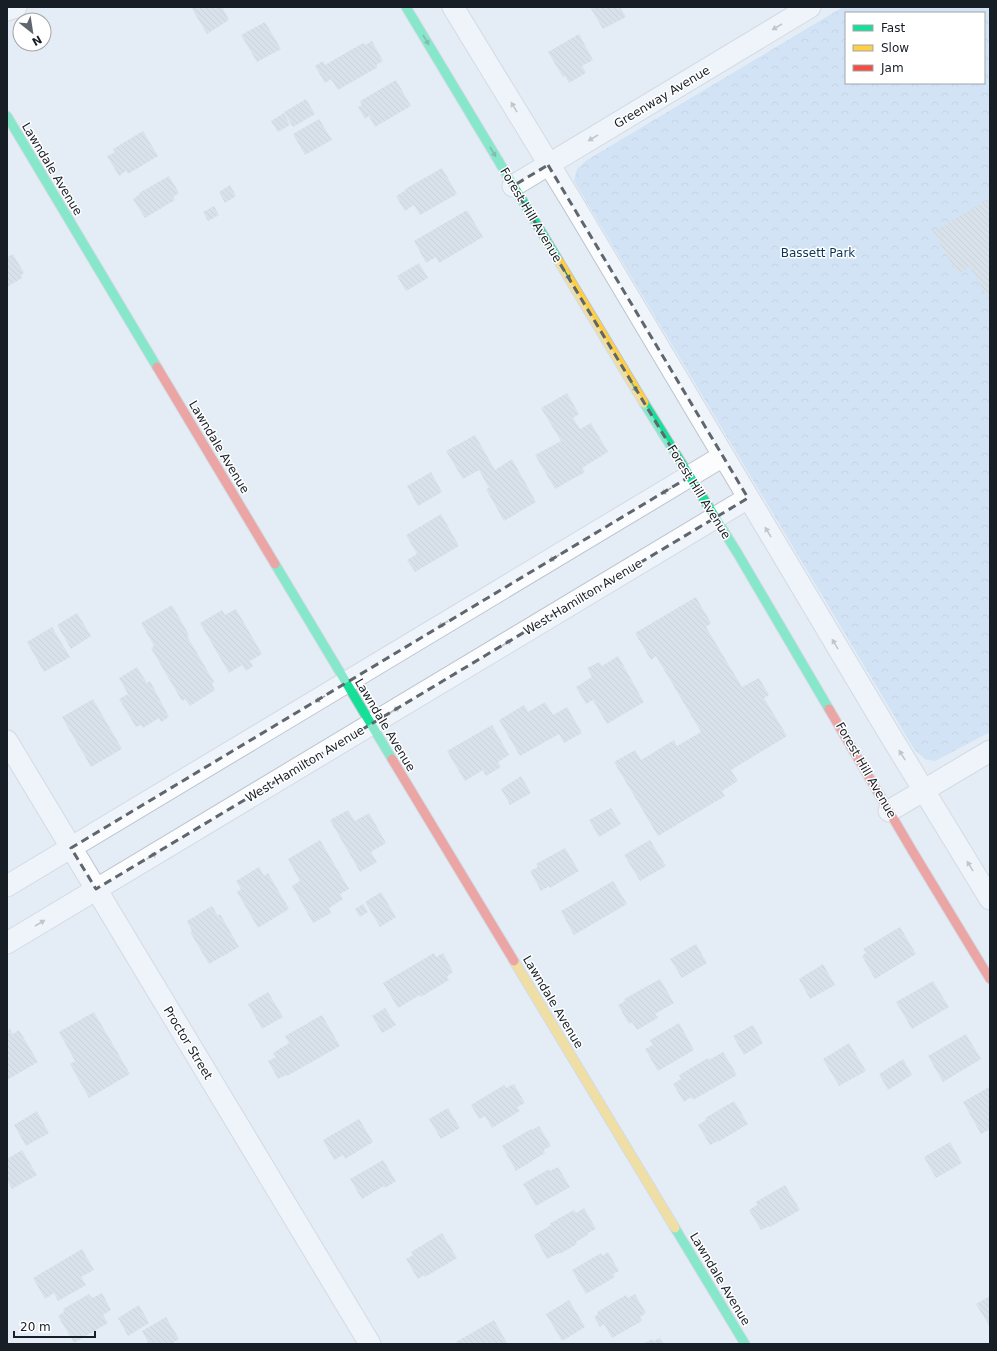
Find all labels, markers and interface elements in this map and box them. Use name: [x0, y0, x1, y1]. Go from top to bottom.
north arrow: [12, 12, 52, 52]
legend: [845, 12, 985, 84]
text: Fast: [881, 21, 905, 35]
one-way arrow: [771, 24, 783, 31]
text: N: [30, 32, 44, 48]
one-way arrow: [422, 35, 430, 45]
text: Slow: [881, 41, 909, 55]
text: Jam: [880, 61, 904, 75]
street label: Greenway Avenue: [612, 63, 712, 131]
one-way arrow: [510, 101, 517, 113]
street label: Lawndale Avenue: [19, 120, 85, 218]
one-way arrow: [587, 134, 599, 141]
one-way arrow: [489, 147, 497, 157]
street label: Forest Hill Avenue: [497, 165, 565, 265]
park label: Bassett Park: [781, 246, 855, 260]
one-way arrow: [563, 270, 571, 280]
one-way arrow: [630, 382, 638, 392]
street label: Lawndale Avenue: [186, 398, 252, 496]
street label: Forest Hill Avenue: [664, 442, 734, 542]
one-way arrow: [660, 487, 672, 494]
one-way arrow: [764, 526, 771, 538]
one-way arrow: [548, 554, 560, 561]
street label: West Hamilton Avenue: [521, 556, 645, 638]
one-way arrow: [437, 621, 449, 628]
one-way arrow: [831, 638, 838, 650]
one-way arrow: [501, 639, 513, 646]
street label: Lawndale Avenue: [352, 676, 418, 774]
one-way arrow: [314, 695, 326, 702]
one-way arrow: [389, 706, 401, 713]
street label: Forest Hill Avenue: [833, 720, 899, 820]
street label: West Hamilton Avenue: [243, 723, 367, 805]
one-way arrow: [898, 750, 906, 760]
one-way arrow: [146, 853, 158, 860]
one-way arrow: [966, 860, 973, 872]
one-way arrow: [34, 920, 46, 927]
street label: Lawndale Avenue: [520, 953, 586, 1051]
street label: Proctor Street: [161, 1004, 215, 1082]
street label: Lawndale Avenue: [687, 1230, 753, 1328]
scale bar: [14, 1313, 95, 1339]
text: 20 m: [20, 1320, 51, 1334]

